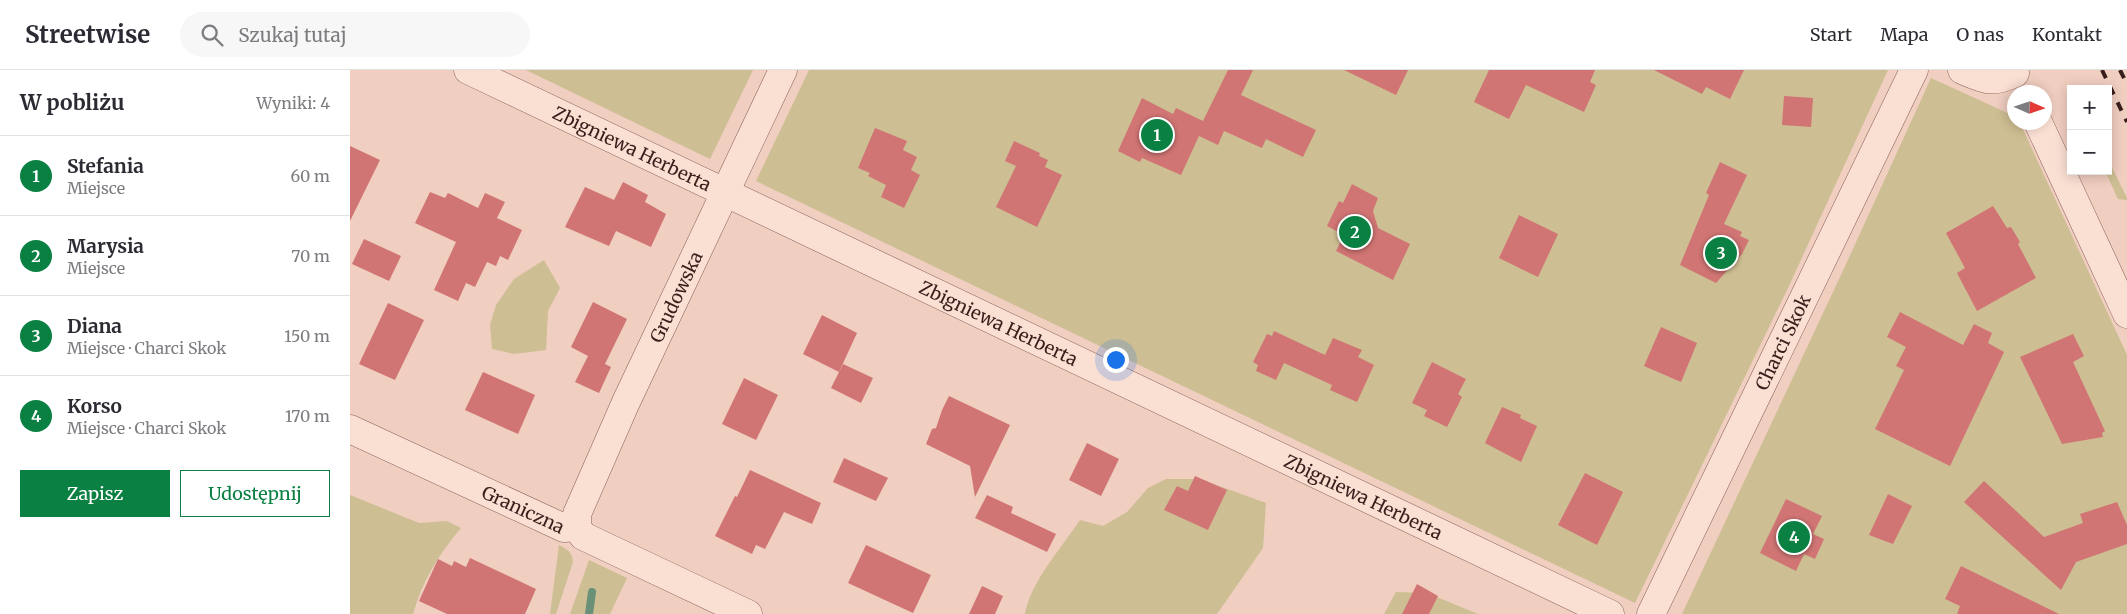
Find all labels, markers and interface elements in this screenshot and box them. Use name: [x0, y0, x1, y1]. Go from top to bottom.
search box: [180, 12, 530, 57]
text: Streetwise: [25, 19, 150, 50]
icon: search: [198, 21, 226, 49]
text: Szukaj tutaj: [238, 23, 347, 47]
text: Start: [1810, 23, 1852, 46]
text: Mapa: [1880, 23, 1928, 46]
text: O nas: [1956, 23, 2004, 46]
text: Kontakt: [2032, 23, 2102, 46]
north arrow: [2007, 85, 2052, 130]
map controls: [2067, 85, 2112, 175]
button: +: [2067, 85, 2112, 130]
text: W pobliżu: [20, 89, 125, 116]
text: Wyniki: 4: [256, 93, 330, 113]
street label: Zbigniewa Herberta: [549, 101, 716, 196]
pin: 1: [1141, 116, 1173, 154]
button: −: [2067, 130, 2112, 175]
text: Stefania: [67, 154, 144, 178]
text: 1: [32, 166, 40, 186]
text: 60 m: [290, 166, 330, 186]
text: Miejsce: [67, 178, 125, 198]
pin: 2: [1339, 213, 1371, 251]
text: Marysia: [67, 234, 144, 258]
pin: 3: [1705, 234, 1737, 272]
text: 2: [31, 246, 41, 266]
text: 70 m: [291, 246, 330, 266]
street label: Grudowska: [644, 247, 707, 346]
text: Miejsce: [67, 258, 125, 278]
street label: Zbigniewa Herberta: [916, 275, 1082, 371]
street label: Charci Skok: [1750, 290, 1816, 394]
text: Diana: [67, 314, 122, 338]
text: 3: [31, 326, 41, 346]
text: 150 m: [284, 326, 330, 346]
text: Miejsce · Charci Skok: [67, 338, 226, 358]
your location: [1103, 347, 1129, 373]
text: Korso: [67, 394, 122, 418]
text: 4: [31, 406, 41, 426]
text: 170 m: [285, 406, 330, 426]
text: Miejsce · Charci Skok: [67, 418, 226, 438]
street label: Zbigniewa Herberta: [1281, 449, 1447, 544]
button: Zapisz: [20, 470, 170, 517]
button: Udostępnij: [180, 470, 330, 517]
street label: Graniczna: [478, 480, 569, 538]
pin: 4: [1778, 518, 1810, 556]

